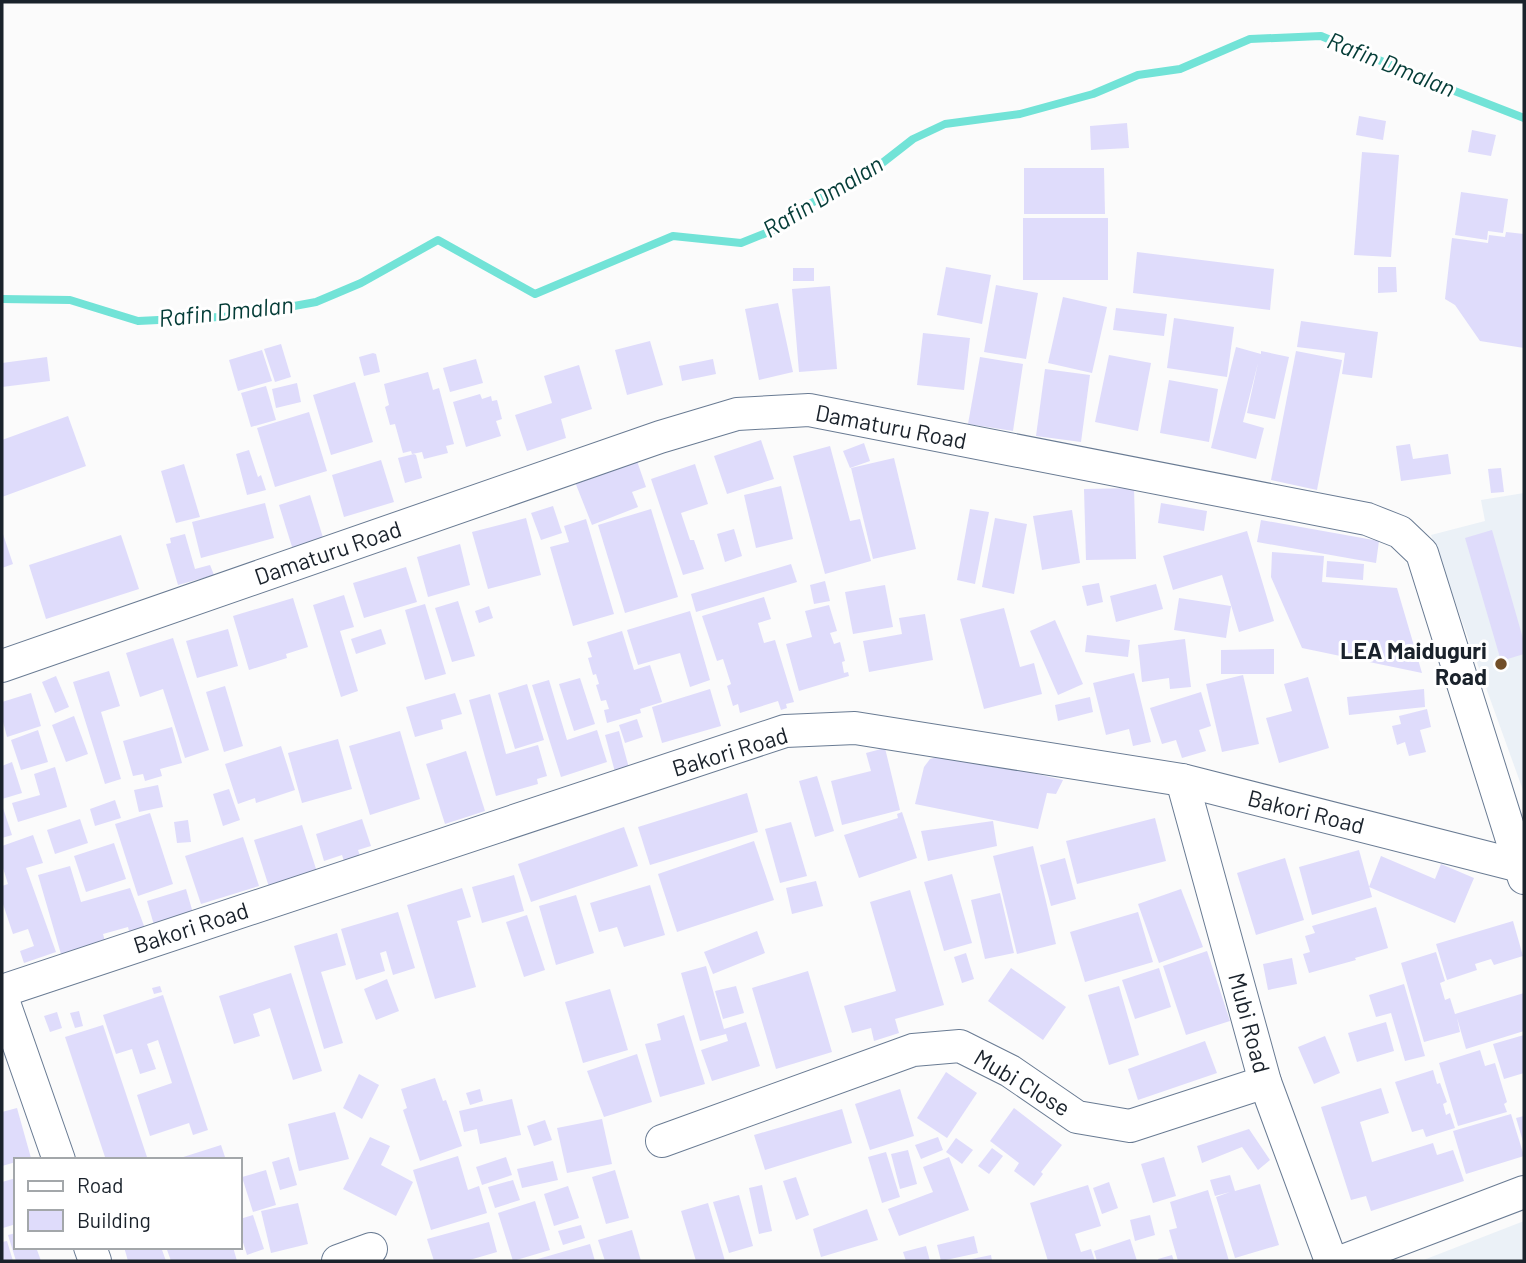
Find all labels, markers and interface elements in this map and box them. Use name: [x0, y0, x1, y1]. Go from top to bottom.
water label: Rafin Dmalan: [1323, 25, 1460, 102]
water label: Rafin Dmalan: [757, 148, 888, 243]
water label: Rafin Dmalan: [157, 289, 295, 332]
street label: Damaturu Road: [813, 398, 969, 454]
street label: Damaturu Road: [251, 514, 405, 590]
place label: LEA Maiduguri Road: [1340, 636, 1487, 690]
marker: LEA Maiduguri Road: [1493, 656, 1509, 672]
street label: Bakori Road: [669, 720, 791, 782]
street label: Bakori Road: [1245, 783, 1368, 839]
street label: Bakori Road: [130, 895, 252, 959]
street label: Mubi Road: [1223, 970, 1277, 1076]
street label: Mubi Close: [969, 1043, 1076, 1122]
legend: [14, 1158, 242, 1249]
text: Road: [77, 1172, 123, 1197]
text: Building: [77, 1207, 151, 1232]

